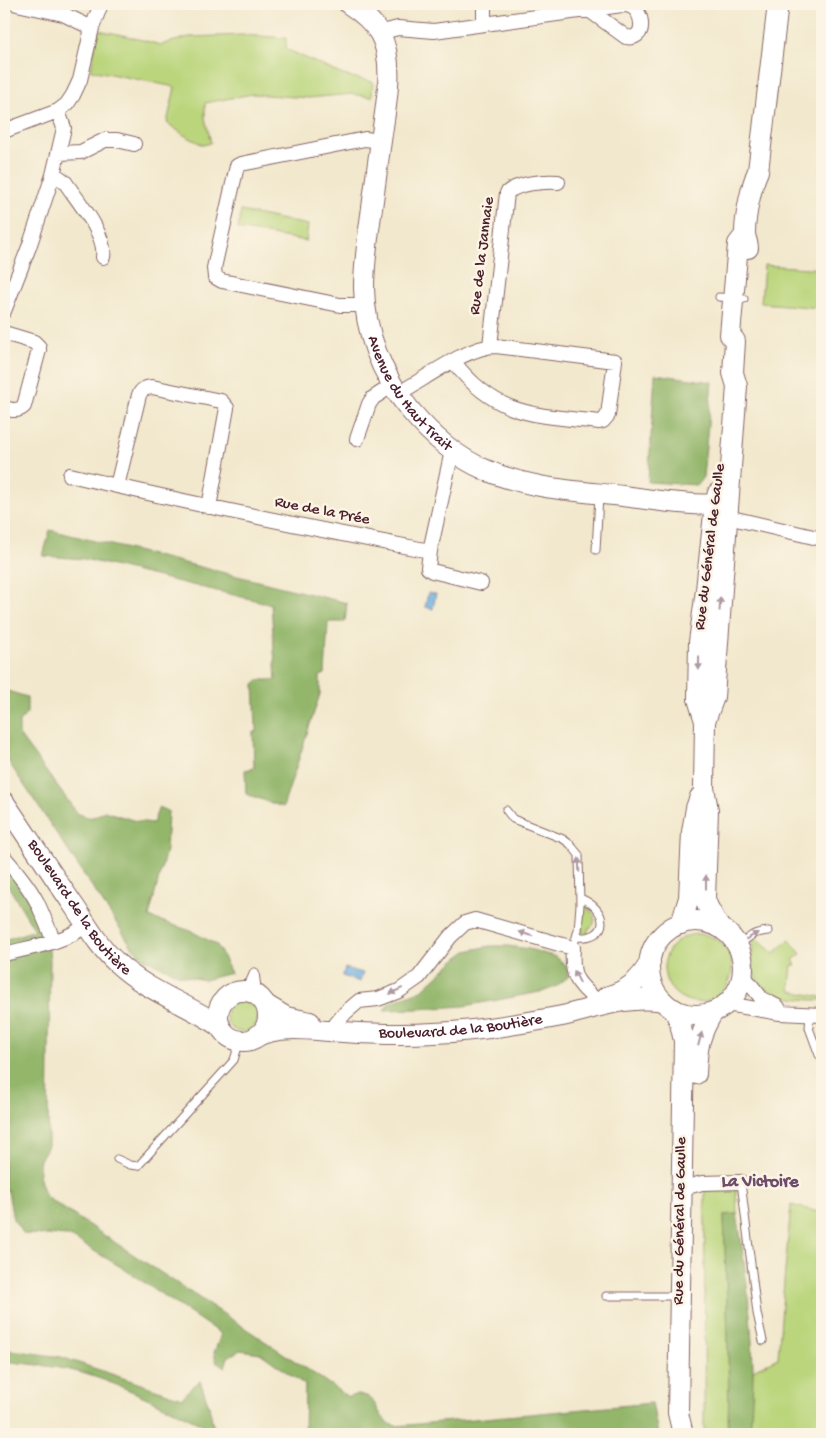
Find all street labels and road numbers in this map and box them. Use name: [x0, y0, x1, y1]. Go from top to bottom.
street label: Rue de la Jannaie: [466, 195, 500, 316]
street label: Avenue du Haut Trait: [362, 334, 457, 457]
street label: Rue du Général de Gaulle: [691, 462, 731, 631]
street label: Rue de la Prée: [273, 493, 372, 531]
street label: Boulevard de la Boutière: [22, 835, 135, 981]
street label: Boulevard de la Boutière: [378, 1010, 545, 1044]
street label: Rue du Général de Gaulle: [670, 1136, 692, 1305]

